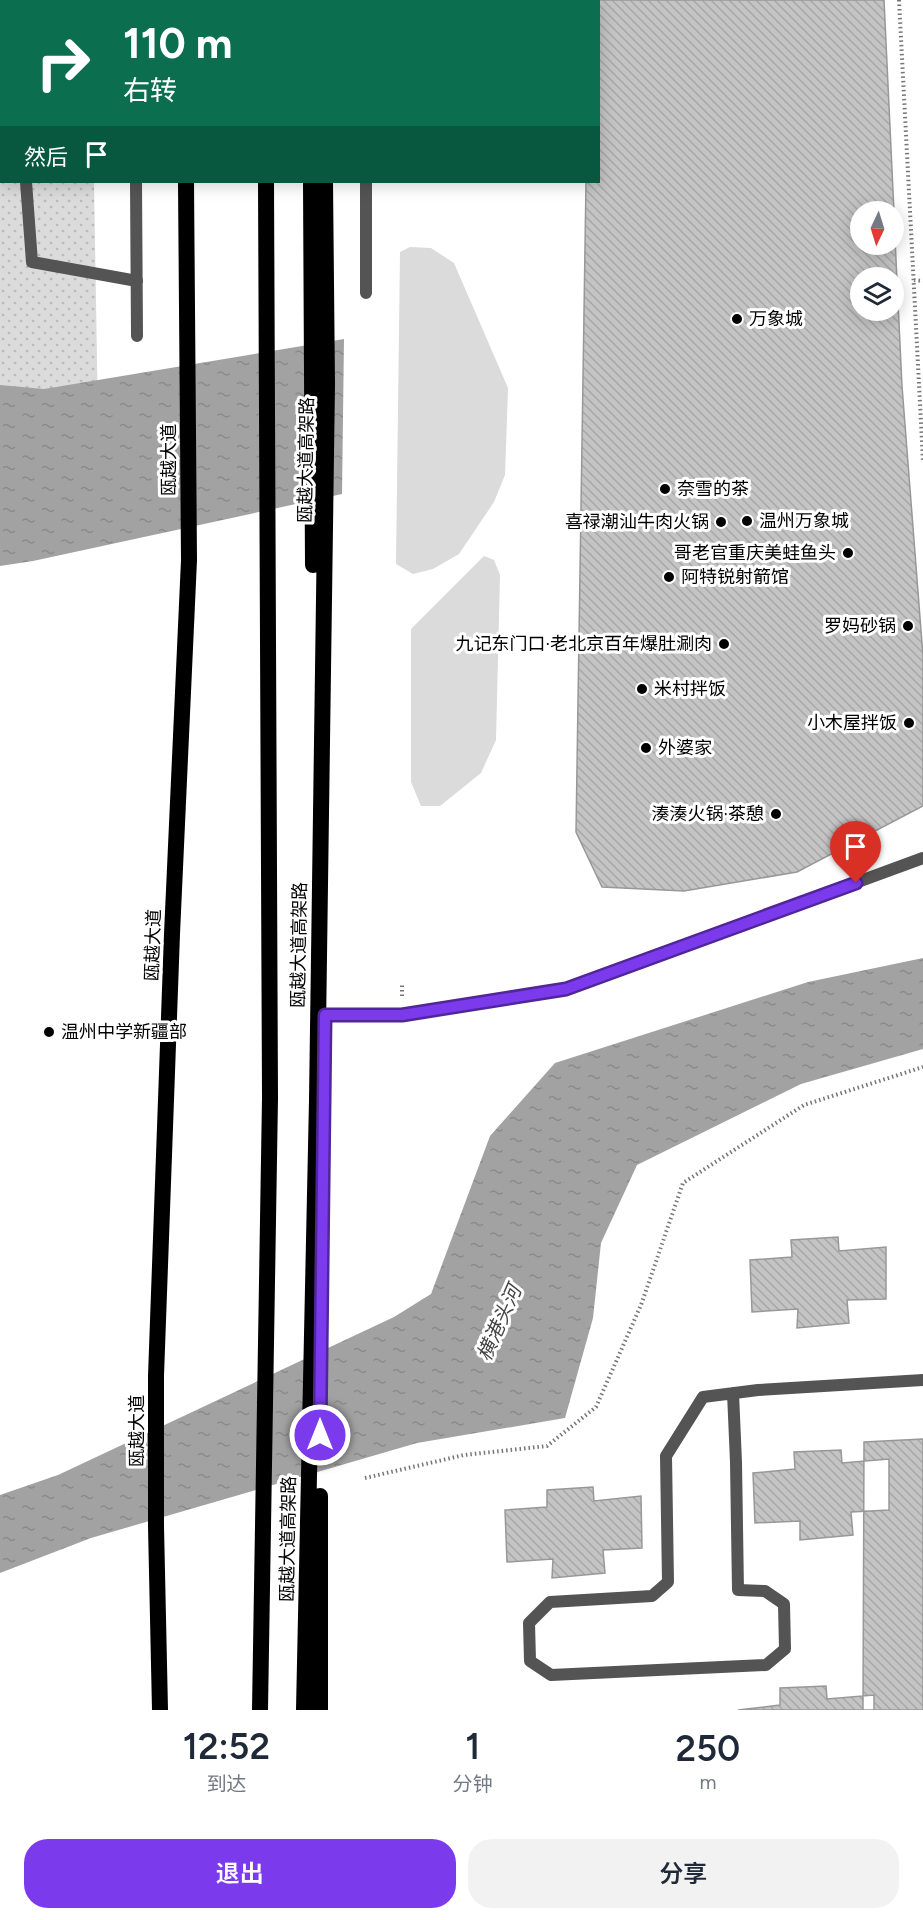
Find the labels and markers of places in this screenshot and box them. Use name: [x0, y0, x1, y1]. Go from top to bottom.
place label: 万象城: [749, 308, 803, 330]
marker: 万象城: [730, 312, 744, 326]
place label: 奈雪的茶: [677, 478, 749, 500]
marker: 奈雪的茶: [658, 482, 672, 496]
place label: 温州万象城: [759, 510, 849, 532]
place label: 喜禄潮汕牛肉火锅: [565, 511, 709, 533]
marker: 温州万象城: [740, 514, 754, 528]
marker: 喜禄潮汕牛肉火锅: [714, 515, 728, 529]
place label: 哥老官重庆美蛙鱼头: [674, 542, 836, 564]
marker: 哥老官重庆美蛙鱼头: [841, 546, 855, 560]
place label: 阿特锐射箭馆: [681, 566, 789, 588]
marker: 阿特锐射箭馆: [662, 570, 676, 584]
place label: 罗妈砂锅: [824, 615, 896, 637]
marker: 罗妈砂锅: [901, 619, 915, 633]
place label: 九记东门口·老北京百年爆肚涮肉: [455, 633, 712, 655]
marker: 九记东门口·老北京百年爆肚涮肉: [717, 637, 731, 651]
place label: 米村拌饭: [654, 678, 726, 700]
marker: 米村拌饭: [635, 682, 649, 696]
place label: 小木屋拌饭: [807, 712, 897, 734]
marker: 小木屋拌饭: [902, 716, 916, 730]
place label: 外婆家: [658, 737, 712, 759]
marker: 外婆家: [639, 741, 653, 755]
place label: 湊湊火锅·茶憩: [651, 803, 764, 825]
marker: 湊湊火锅·茶憩: [769, 807, 783, 821]
pin: [830, 821, 881, 883]
place label: 温州中学新疆部: [61, 1021, 187, 1043]
marker: 温州中学新疆部: [42, 1025, 56, 1039]

